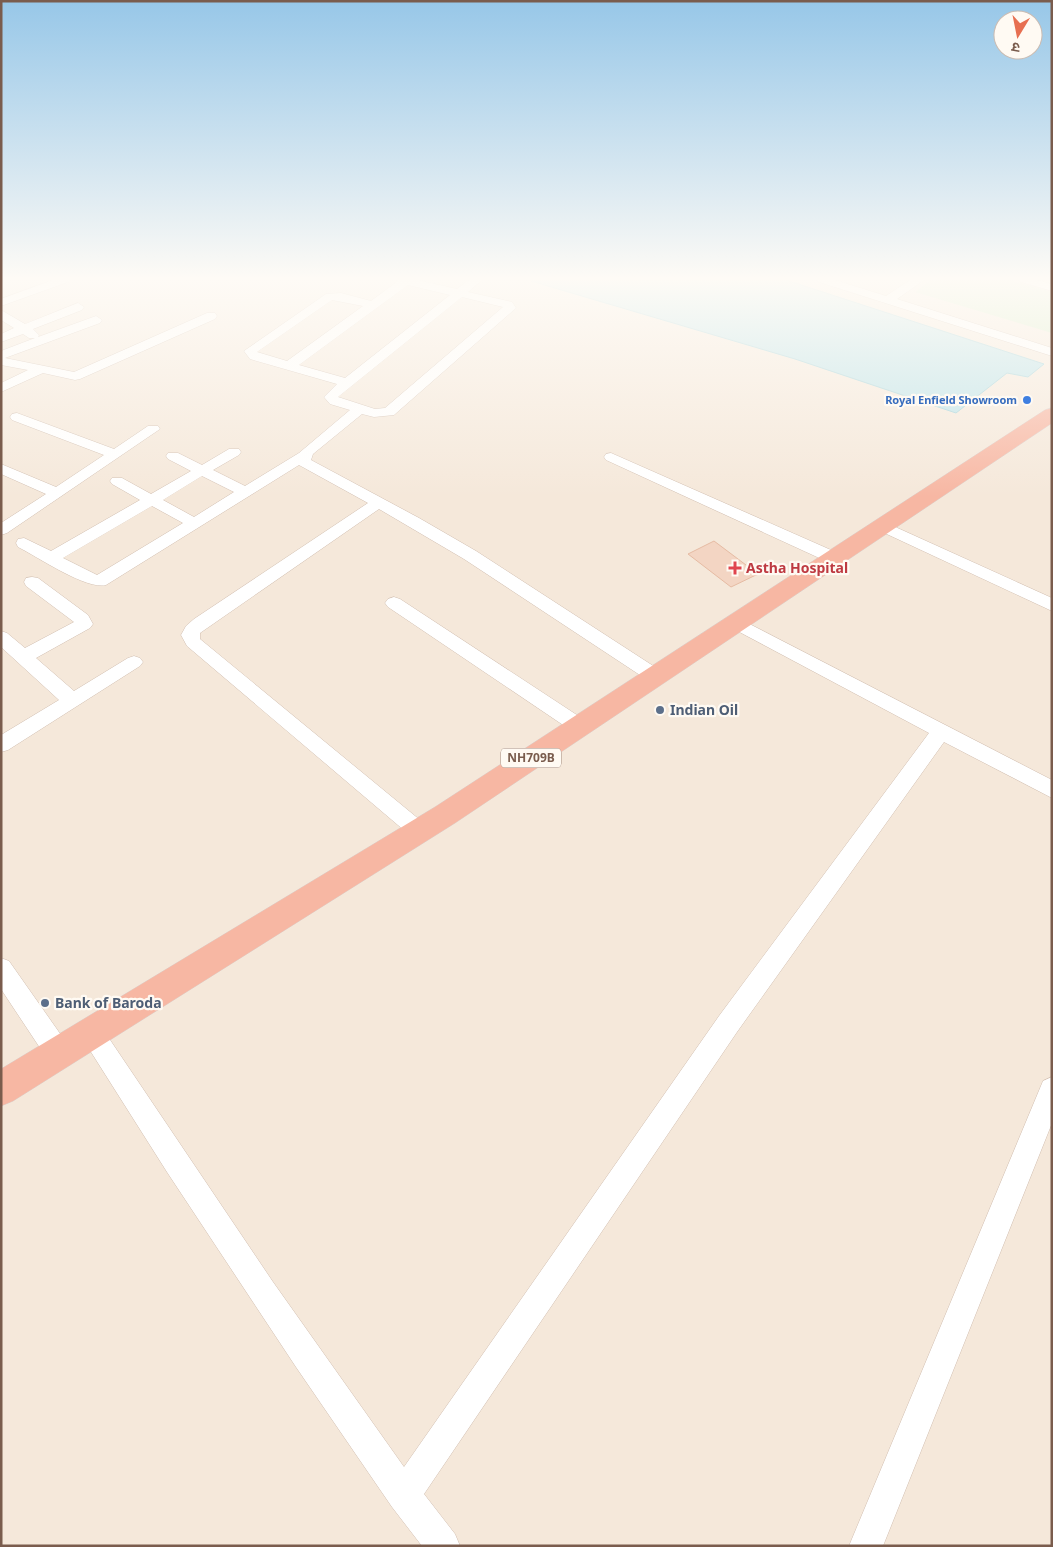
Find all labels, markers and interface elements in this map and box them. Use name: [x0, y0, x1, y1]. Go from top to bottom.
north arrow: [993, 10, 1043, 60]
text: उ: [1009, 38, 1021, 58]
place label: Royal Enfield Showroom: [885, 392, 1017, 407]
marker: Royal Enfield Showroom: [1021, 394, 1033, 406]
place label: Astha Hospital: [746, 558, 848, 577]
marker: Astha Hospital: [728, 561, 742, 575]
place label: Indian Oil: [670, 700, 738, 719]
marker: Indian Oil: [654, 704, 666, 716]
road number: NH709B: [501, 748, 561, 768]
place label: Bank of Baroda: [55, 993, 162, 1012]
marker: Bank of Baroda: [39, 997, 51, 1009]

